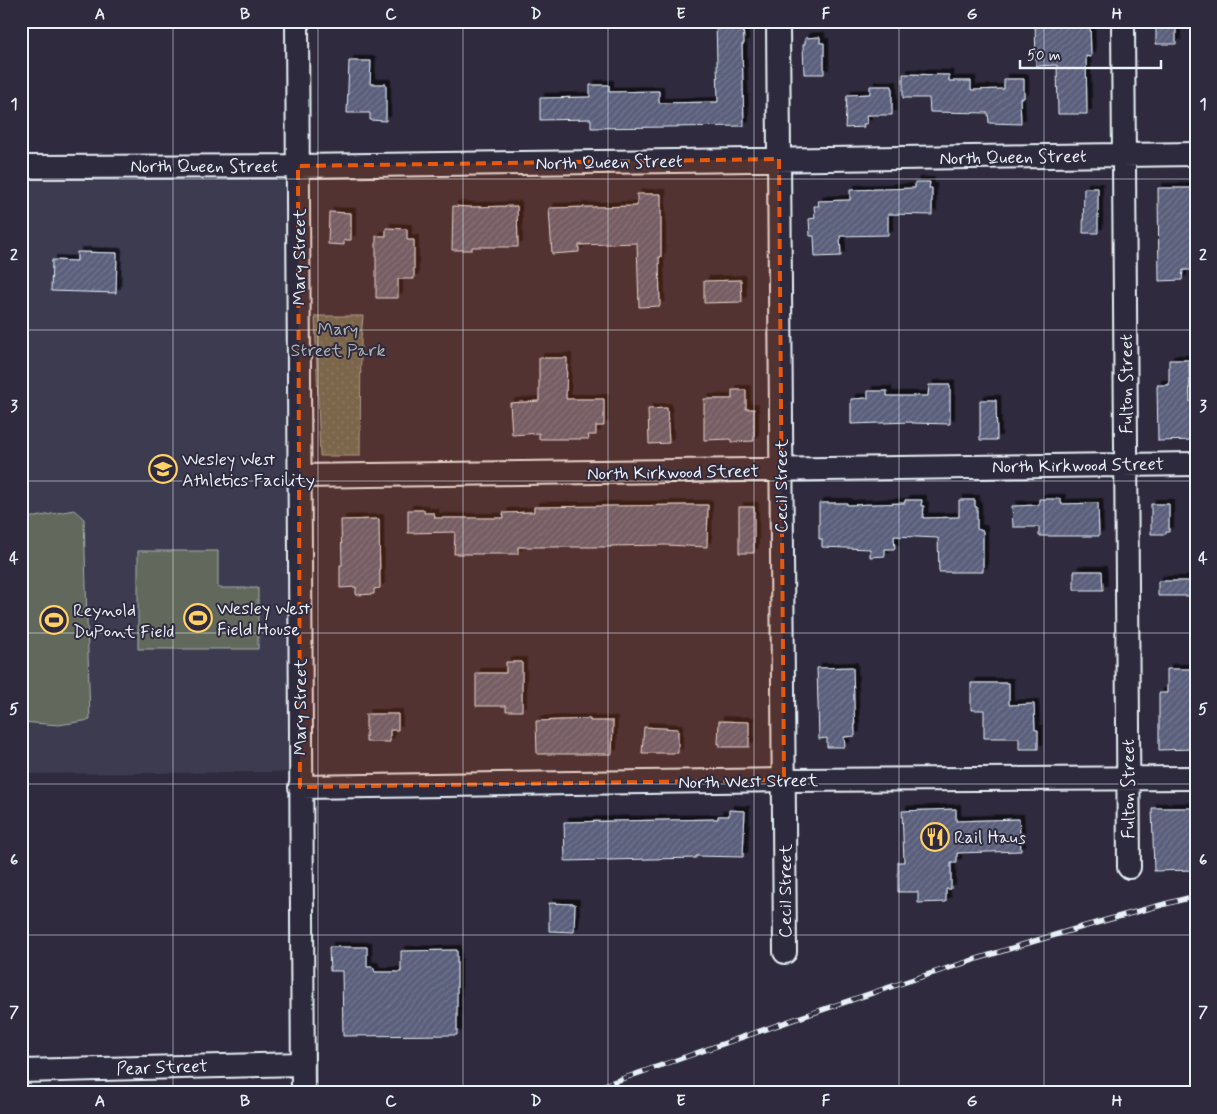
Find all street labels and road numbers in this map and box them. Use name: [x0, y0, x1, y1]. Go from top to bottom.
street label: North Queen Street: [939, 145, 1087, 171]
street label: North Queen Street: [535, 150, 683, 176]
street label: North Queen Street: [130, 155, 278, 179]
street label: Mary Street: [288, 208, 312, 306]
street label: Fulton Street: [1115, 334, 1139, 434]
street label: Cecil Street: [770, 439, 794, 533]
street label: North Kirkwood Street: [992, 452, 1164, 480]
street label: North Kirkwood Street: [587, 459, 759, 487]
street label: Mary Street: [289, 658, 313, 756]
street label: Fulton Street: [1117, 739, 1141, 839]
street label: North West Street: [678, 769, 819, 795]
street label: Cecil Street: [774, 844, 798, 938]
street label: Pear Street: [116, 1054, 208, 1082]

